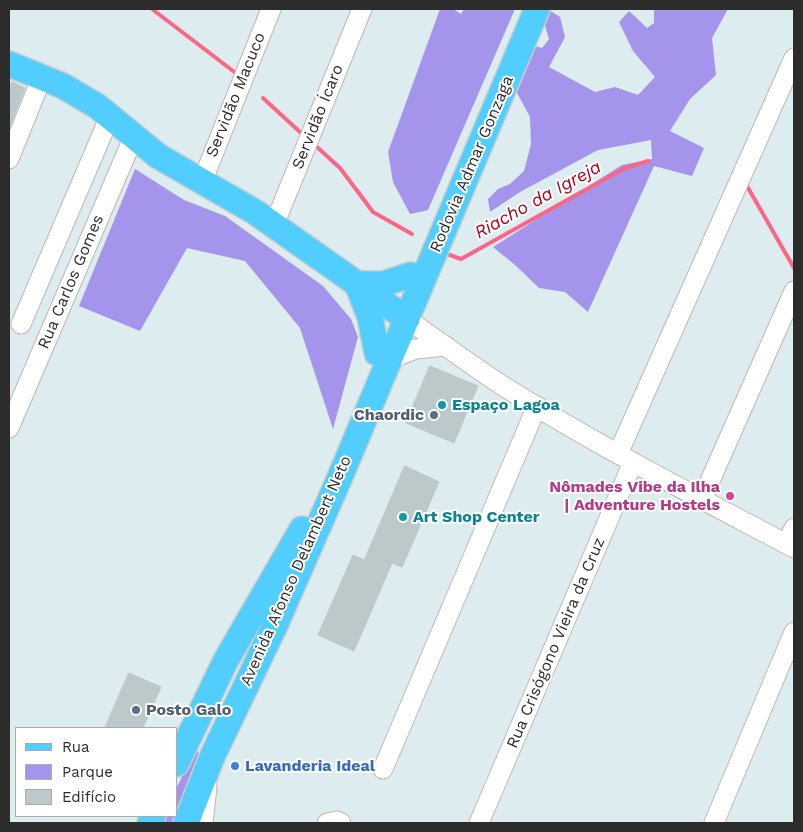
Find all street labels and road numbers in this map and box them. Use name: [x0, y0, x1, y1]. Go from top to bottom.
street label: Servidão Macuco: [202, 30, 270, 160]
street label: Servidão Ícaro: [288, 62, 348, 172]
street label: Rodovia Admar Gonzaga: [426, 73, 518, 255]
street label: Rua Carlos Gomes: [34, 212, 108, 352]
street label: Avenida Afonso Delambert Neto: [236, 453, 356, 689]
street label: Rua Crisógono Vieira da Cruz: [503, 535, 609, 751]

